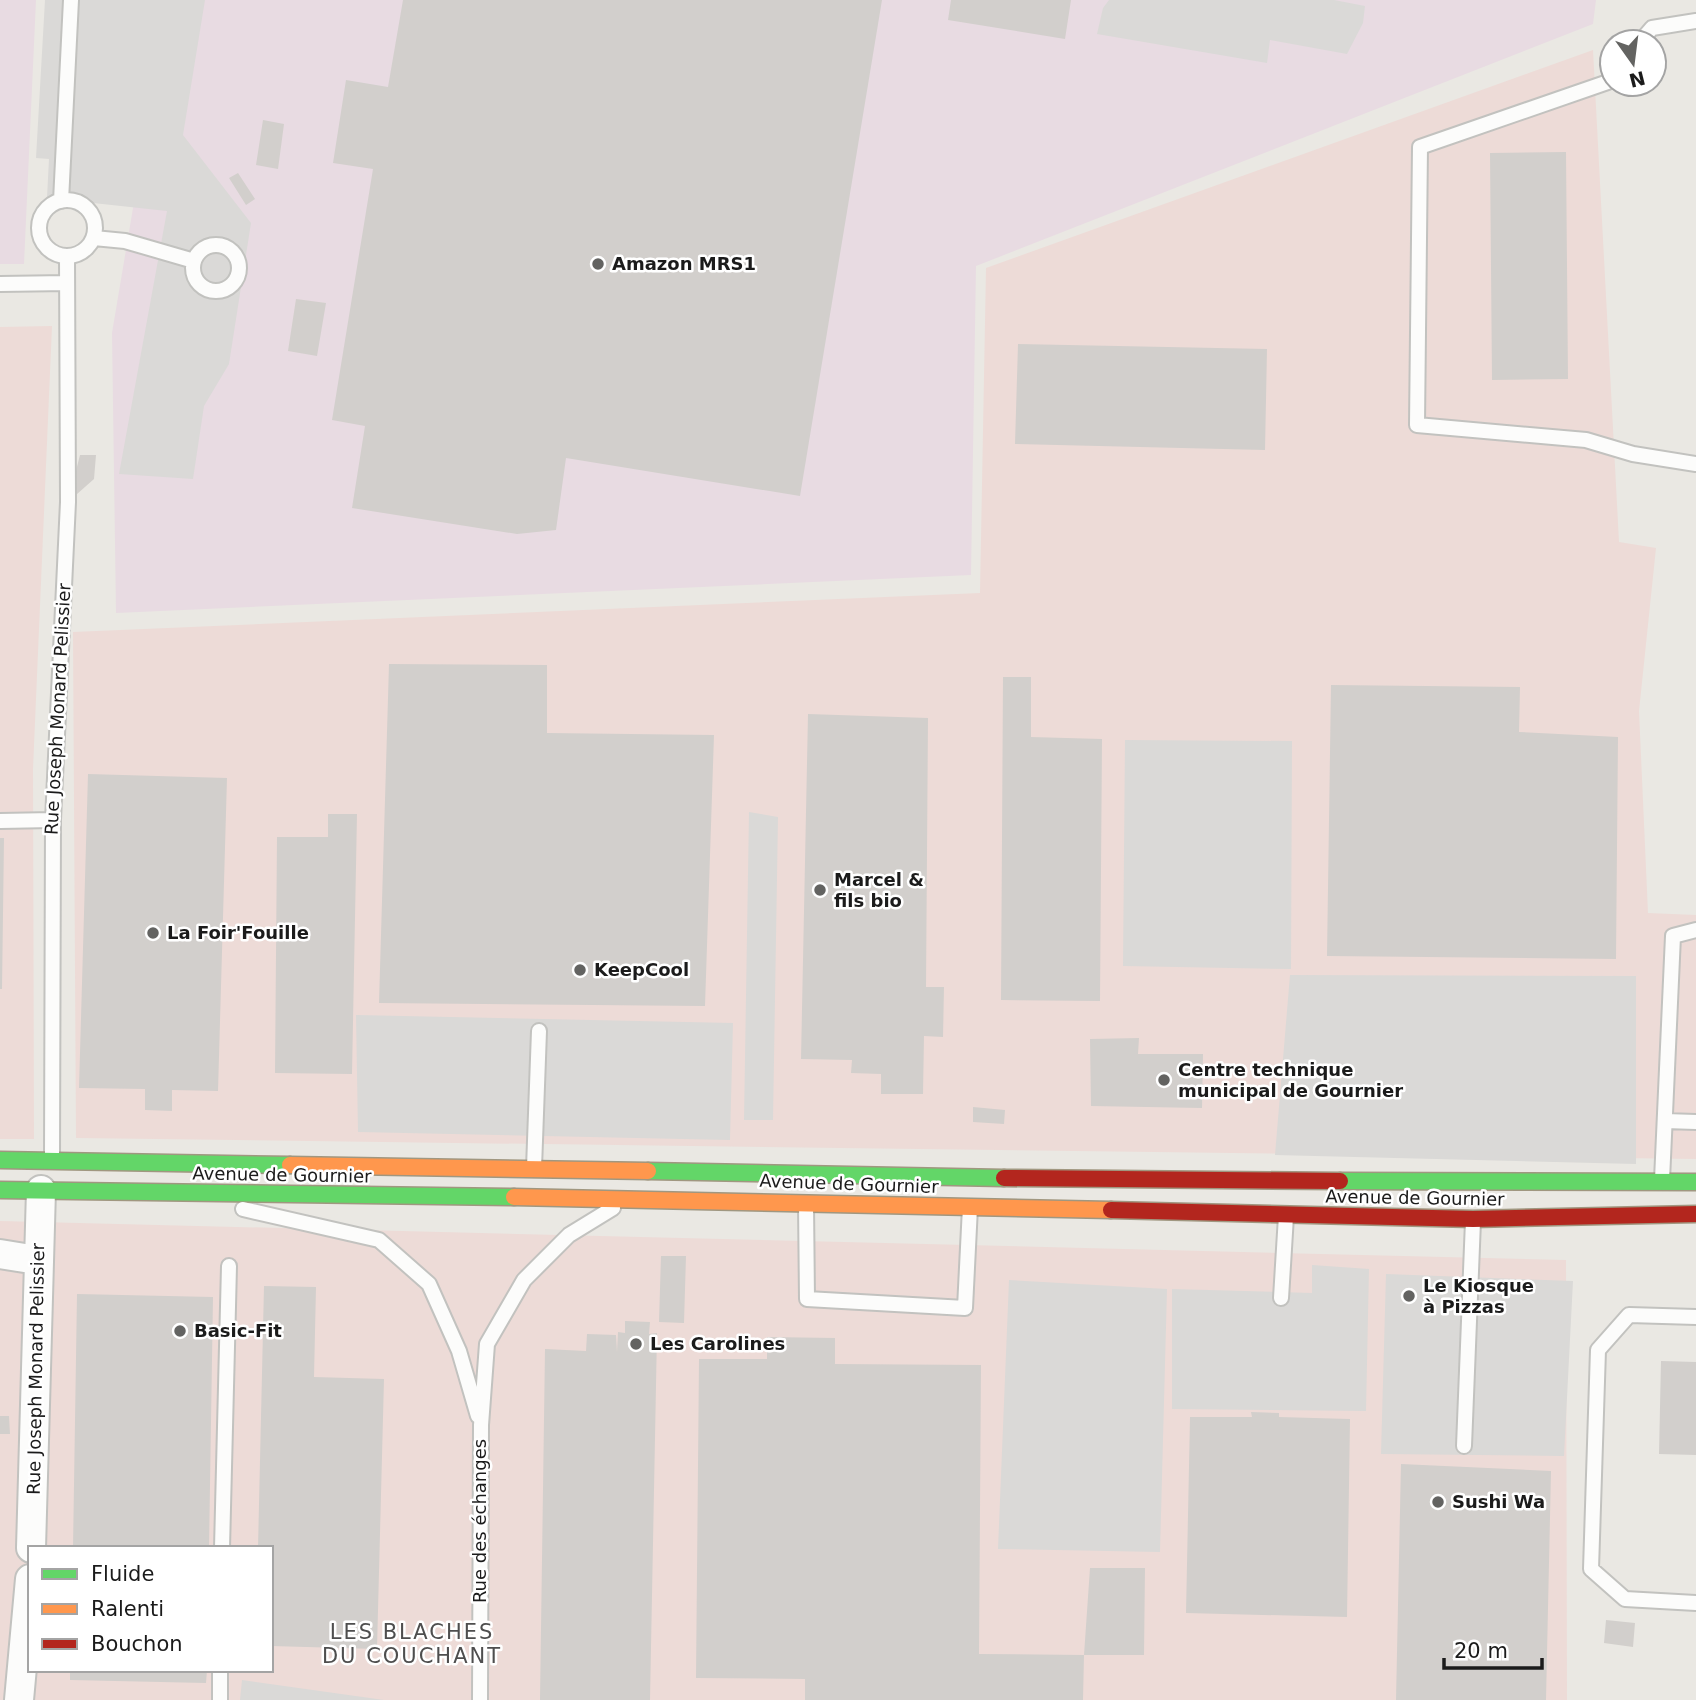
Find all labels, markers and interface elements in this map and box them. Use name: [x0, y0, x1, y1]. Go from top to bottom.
north arrow: [1598, 28, 1668, 98]
text: N: [1627, 67, 1647, 92]
place label: Amazon MRS1: [612, 253, 756, 274]
marker: Amazon MRS1: [590, 256, 606, 272]
street label: Rue Joseph Monard Pelissier: [40, 582, 75, 835]
place label: Marcel & fils bio: [834, 869, 924, 911]
marker: Marcel & fils bio: [812, 882, 828, 898]
place label: La Foir'Fouille: [167, 922, 309, 943]
marker: La Foir'Fouille: [145, 925, 161, 941]
place label: KeepCool: [594, 959, 689, 980]
marker: KeepCool: [572, 962, 588, 978]
place label: Centre technique municipal de Gournier: [1178, 1059, 1403, 1101]
marker: Centre technique municipal de Gournier: [1156, 1072, 1172, 1088]
street label: Avenue de Gournier: [192, 1162, 372, 1187]
street label: Avenue de Gournier: [759, 1170, 940, 1197]
street label: Avenue de Gournier: [1325, 1185, 1505, 1210]
street label: Rue Joseph Monard Pelissier: [23, 1242, 48, 1495]
place label: Le Kiosque à Pizzas: [1423, 1275, 1534, 1317]
marker: Le Kiosque à Pizzas: [1401, 1288, 1417, 1304]
place label: Basic-Fit: [194, 1320, 282, 1341]
marker: Basic-Fit: [172, 1323, 188, 1339]
place label: Les Carolines: [650, 1333, 785, 1354]
marker: Les Carolines: [628, 1336, 644, 1352]
street label: Rue des échanges: [469, 1439, 490, 1603]
place label: Sushi Wa: [1452, 1491, 1545, 1512]
marker: Sushi Wa: [1430, 1494, 1446, 1510]
legend: [28, 1546, 273, 1672]
text: Fluide: [91, 1562, 154, 1586]
text: Ralenti: [91, 1597, 164, 1621]
district label: LES BLACHES DU COUCHANT: [322, 1620, 502, 1668]
scale bar: [1444, 1626, 1542, 1670]
text: Bouchon: [91, 1632, 183, 1656]
text: 20 m: [1454, 1639, 1508, 1663]

